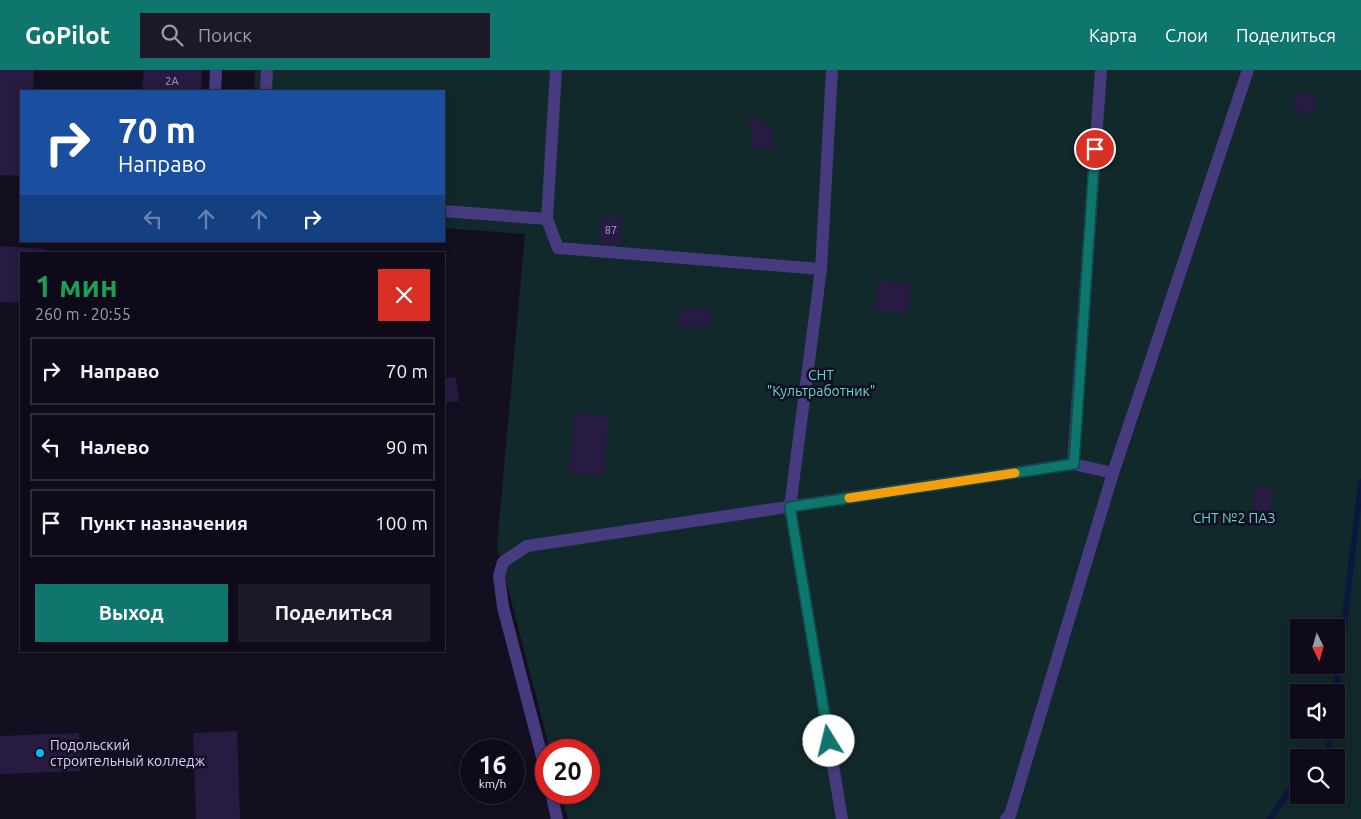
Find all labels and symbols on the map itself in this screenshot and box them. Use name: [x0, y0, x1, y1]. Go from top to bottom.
house number: 2А: [165, 75, 180, 87]
pin: [1074, 128, 1116, 170]
house number: 87: [605, 224, 617, 236]
park label: СНТ "Культработник": [767, 367, 875, 399]
park label: СНТ №2 ПАЗ: [1193, 510, 1275, 526]
north arrow: [1290, 619, 1345, 674]
position arrow: [802, 714, 854, 766]
place label: Подольский строительный колледж: [50, 737, 206, 769]
speed limit sign: 20: [535, 739, 600, 804]
marker: Подольский строительный колледж: [34, 747, 46, 759]

